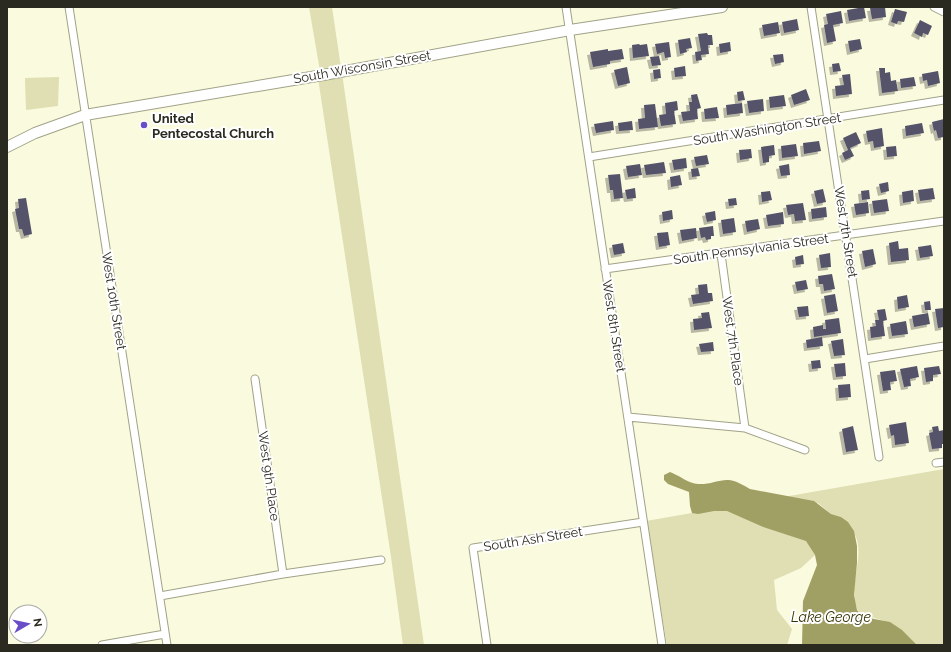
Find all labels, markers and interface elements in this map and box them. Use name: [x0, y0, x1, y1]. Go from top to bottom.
street label: South Wisconsin Street: [292, 47, 433, 86]
street label: South Washington Street: [692, 110, 843, 148]
place label: United Pentecostal Church: [152, 111, 274, 141]
marker: United Pentecostal Church: [139, 120, 149, 130]
street label: West 7th Street: [831, 185, 861, 280]
street label: South Pennsylvania Street: [672, 231, 830, 267]
street label: West 10th Street: [99, 251, 129, 352]
street label: West 8th Street: [599, 279, 629, 374]
street label: West 7th Place: [719, 295, 747, 387]
street label: West 9th Place: [255, 430, 283, 522]
street label: South Ash Street: [482, 524, 584, 554]
north arrow: [8, 604, 48, 644]
water label: Lake George: [791, 609, 871, 625]
text: N: [30, 617, 44, 628]

